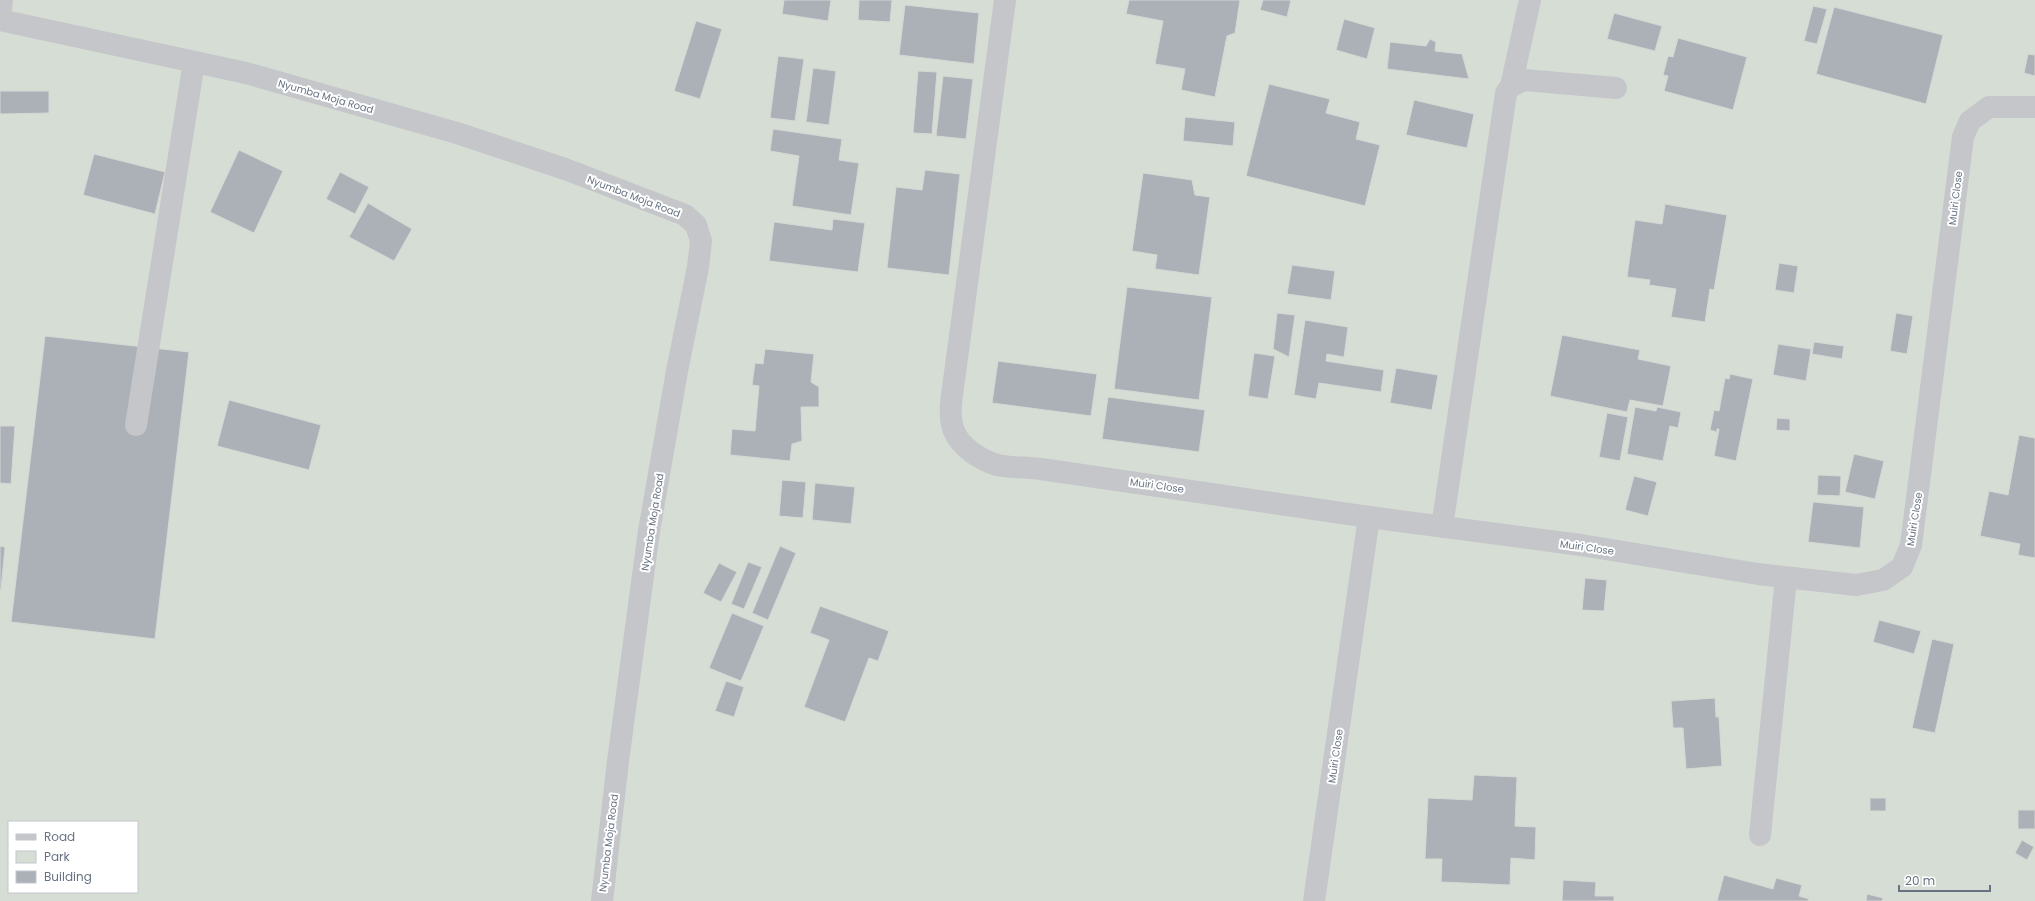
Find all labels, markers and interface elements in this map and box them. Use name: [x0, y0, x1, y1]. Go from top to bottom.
street label: Nyumba Moja Road: [276, 76, 375, 117]
street label: Muiri Close: [1945, 170, 1966, 226]
street label: Nyumba Moja Road: [585, 172, 682, 221]
street label: Nyumba Moja Road: [637, 472, 668, 572]
street label: Muiri Close: [1129, 474, 1185, 497]
street label: Muiri Close: [1903, 491, 1926, 547]
street label: Muiri Close: [1559, 536, 1615, 559]
street label: Muiri Close: [1324, 728, 1347, 784]
street label: Nyumba Moja Road: [595, 793, 622, 893]
legend: [8, 821, 138, 893]
text: Road: [44, 828, 75, 845]
text: Park: [44, 848, 71, 865]
scale bar: [1899, 867, 1990, 893]
text: Building: [44, 868, 92, 885]
text: 20 m: [1905, 872, 1935, 889]

